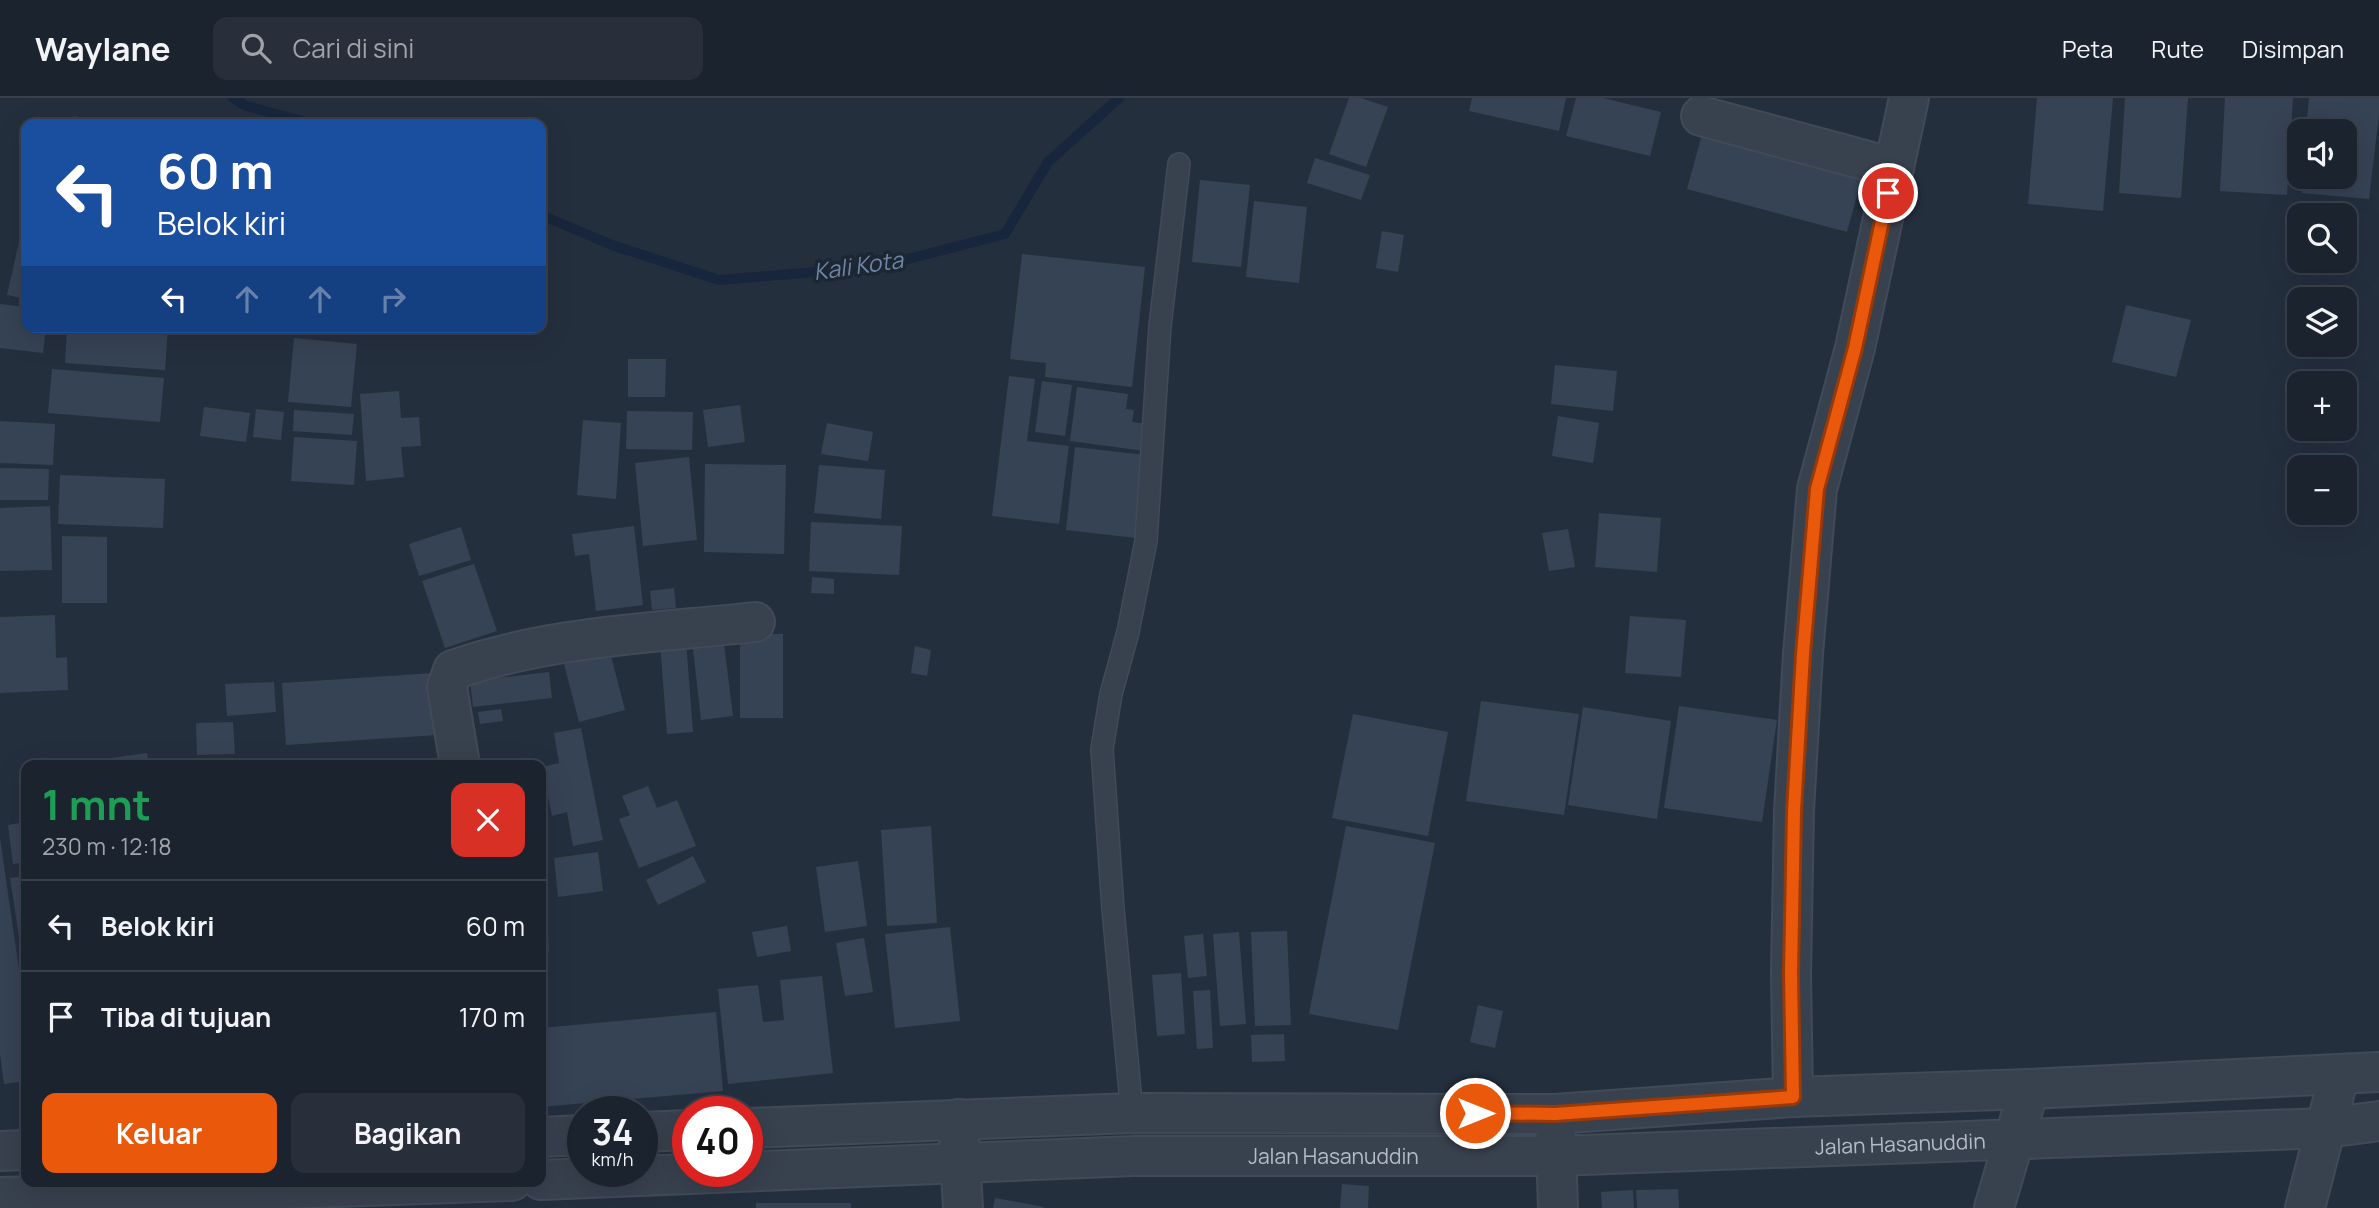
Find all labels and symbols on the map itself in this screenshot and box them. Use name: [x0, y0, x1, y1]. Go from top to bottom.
pin: [1858, 163, 1918, 223]
water label: Kali Kota: [811, 243, 906, 287]
position arrow: [1438, 1076, 1512, 1150]
speed limit sign: 40: [672, 1096, 763, 1187]
street label: Jalan Hasanuddin: [1814, 1126, 1986, 1161]
street label: Jalan Hasanuddin: [1248, 1142, 1419, 1170]

